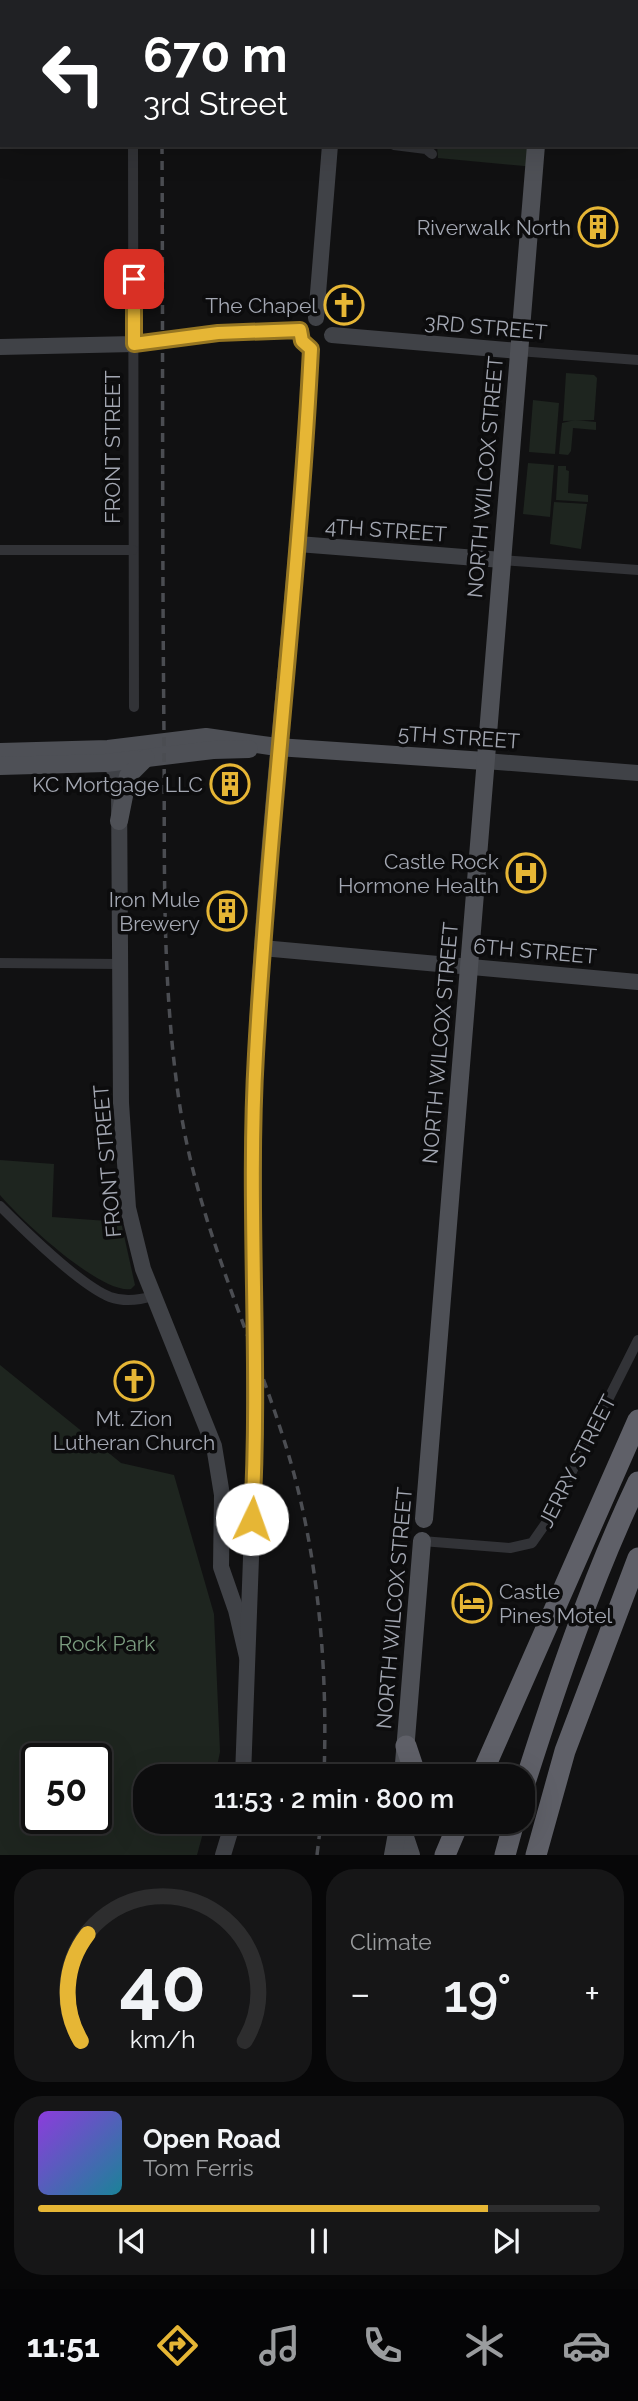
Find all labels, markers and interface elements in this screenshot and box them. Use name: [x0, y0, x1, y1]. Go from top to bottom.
text: 670 m: [143, 26, 288, 83]
icon: left: [28, 28, 119, 119]
text: 3rd Street: [143, 85, 288, 122]
building icon: Riverwalk North: [577, 206, 619, 248]
place label: Riverwalk North: [417, 215, 571, 240]
pin: [104, 249, 164, 309]
icon: arrive: [115, 260, 153, 298]
church icon: The Chapel: [323, 284, 365, 326]
place label: The Chapel: [205, 293, 317, 318]
street label: 3RD STREET: [424, 309, 548, 345]
street label: NORTH WILCOX STREET: [462, 355, 508, 599]
street label: FRONT STREET: [100, 370, 125, 524]
street label: 4TH STREET: [324, 513, 448, 547]
street label: 5TH STREET: [397, 720, 521, 754]
building icon: KC Mortgage LLC: [209, 763, 251, 805]
place label: KC Mortgage LLC: [32, 772, 203, 797]
place label: Castle Rock Hormone Health: [338, 849, 499, 898]
hospital icon: Castle Rock Hormone Health: [505, 852, 547, 894]
place label: Iron Mule Brewery: [109, 887, 200, 936]
building icon: Iron Mule Brewery: [206, 890, 248, 932]
street label: NORTH WILCOX STREET: [417, 921, 463, 1165]
street label: 6TH STREET: [472, 933, 598, 969]
street label: FRONT STREET: [88, 1083, 126, 1238]
church icon: Mt. Zion Lutheran Church: [113, 1360, 155, 1402]
street label: JERRY STREET: [533, 1390, 621, 1532]
place label: Mt. Zion Lutheran Church: [53, 1406, 215, 1455]
position arrow: [215, 1482, 289, 1556]
street label: NORTH WILCOX STREET: [371, 1486, 417, 1730]
place label: Castle Pines Motel: [499, 1579, 612, 1628]
hotel icon: Castle Pines Motel: [451, 1582, 493, 1624]
park label: Rock Park: [59, 1631, 155, 1656]
speed limit sign: 50: [21, 1743, 112, 1834]
text: 11:53 · 2 min · 800 m: [214, 1784, 454, 1814]
text: Climate: [350, 1928, 432, 1955]
text: 40: [120, 1944, 206, 2029]
text: 19°: [443, 1963, 511, 2024]
text: −: [350, 1971, 370, 2016]
text: +: [584, 1971, 600, 2016]
text: km/h: [130, 2024, 196, 2054]
text: Open Road: [143, 2124, 281, 2154]
text: Tom Ferris: [143, 2154, 254, 2181]
icon: previous: [113, 2222, 151, 2260]
icon: pause: [300, 2222, 338, 2260]
icon: next: [487, 2222, 525, 2260]
icon: directions: [153, 2321, 202, 2370]
icon: music: [255, 2321, 304, 2370]
icon: phone: [358, 2321, 407, 2370]
icon: climate: [460, 2321, 509, 2370]
icon: car: [562, 2321, 611, 2370]
text: 11:51: [27, 2327, 100, 2364]

